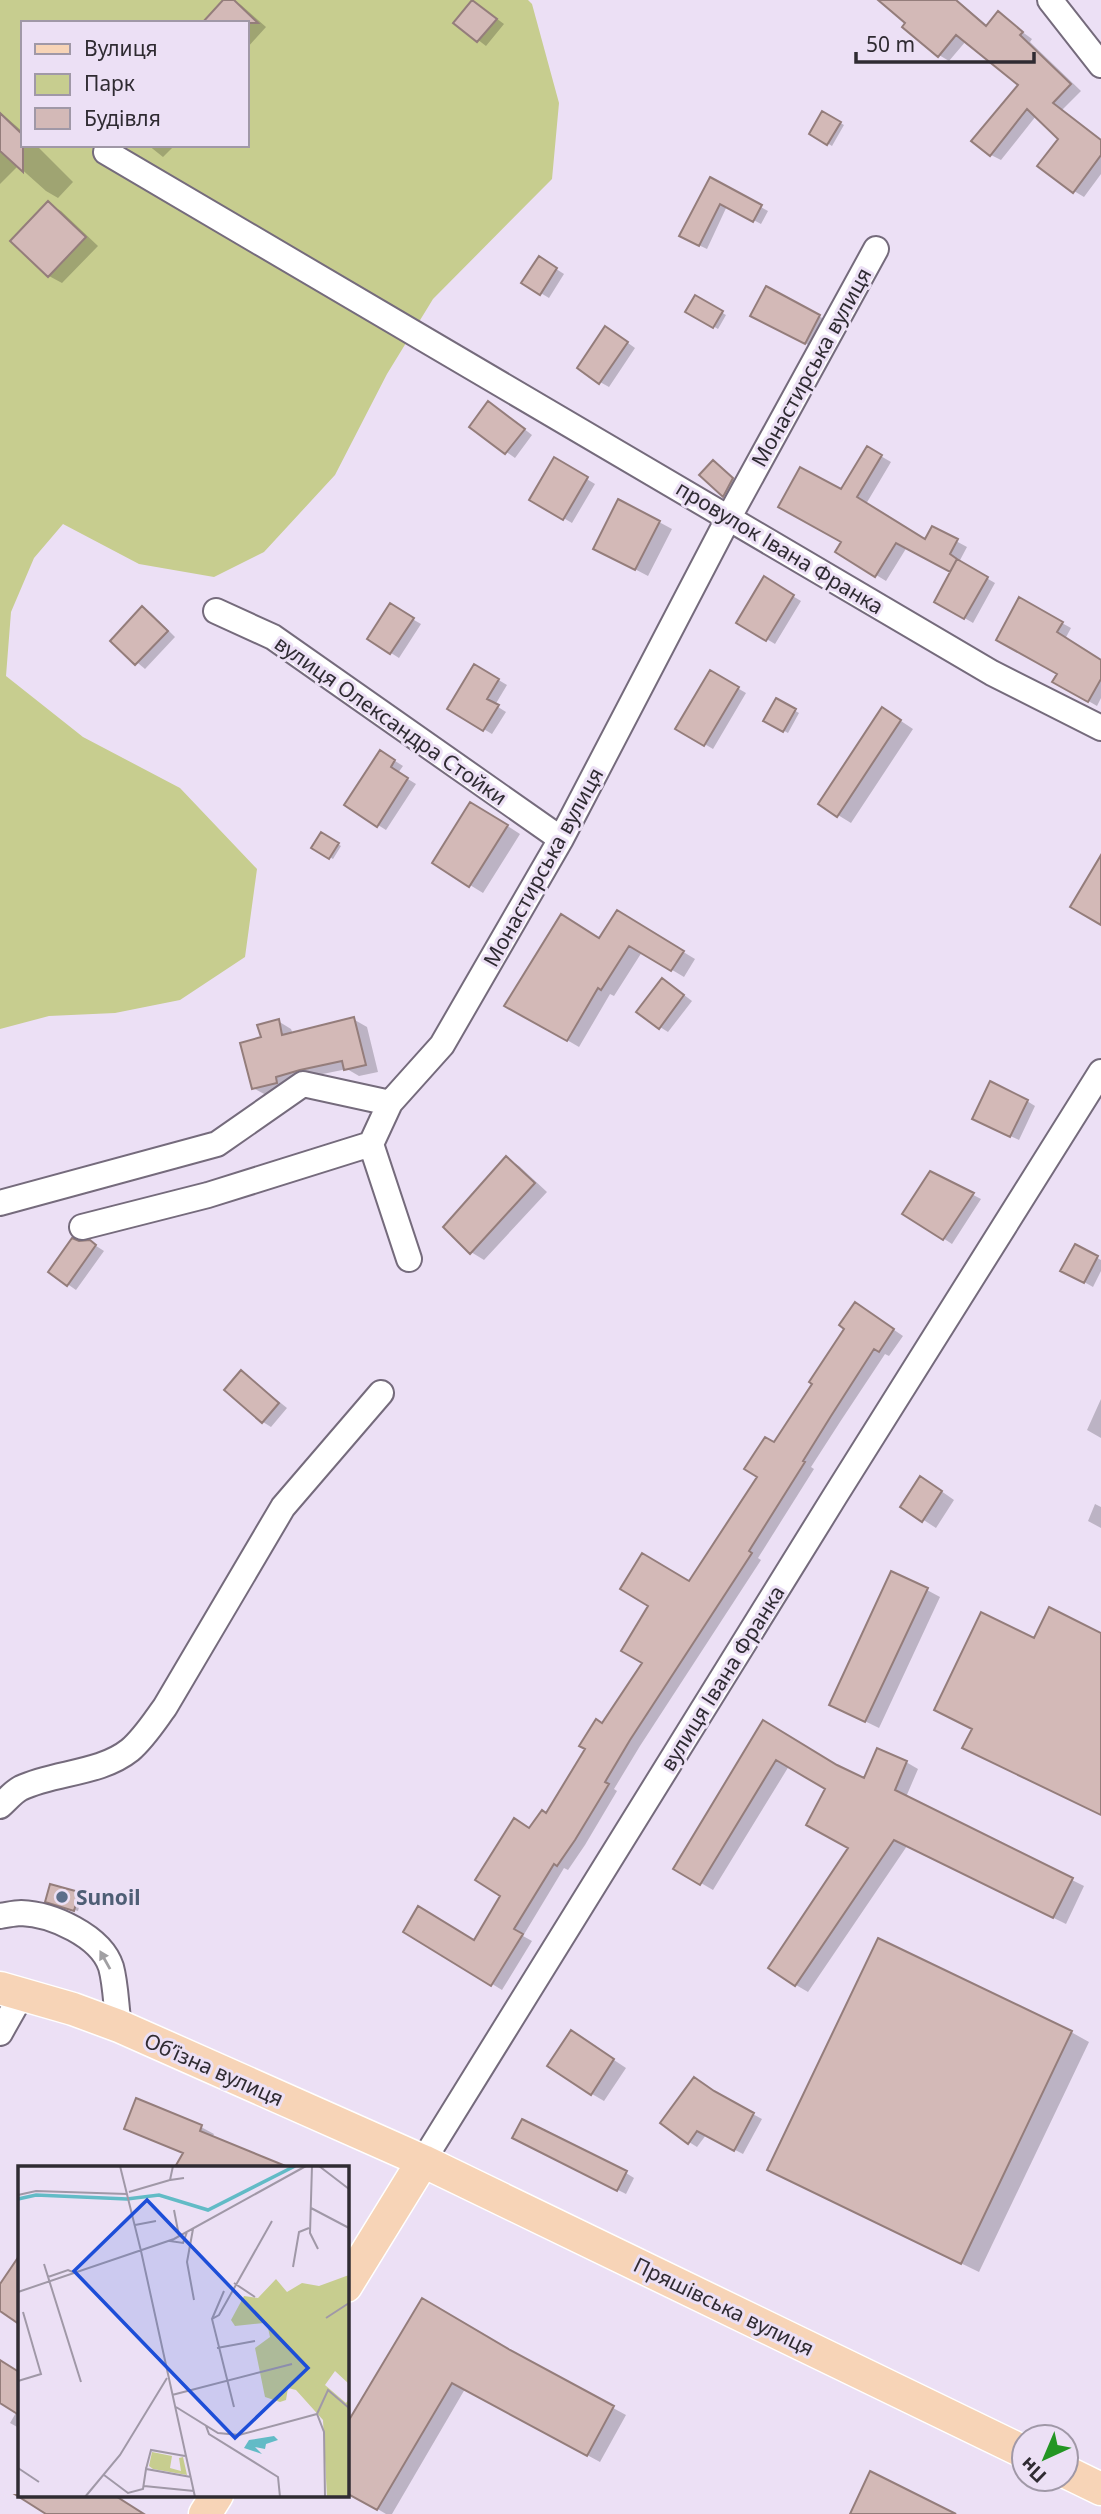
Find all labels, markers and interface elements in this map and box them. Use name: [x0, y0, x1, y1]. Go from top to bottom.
legend: [21, 21, 248, 147]
scale bar: [856, 21, 1034, 65]
text: 50 m: [866, 30, 915, 58]
text: Вулиця: [84, 34, 158, 62]
text: Парк: [84, 69, 135, 97]
text: Будівля: [84, 104, 161, 132]
street label: Монастирська вулиця: [745, 263, 877, 471]
street label: провулок Івана Франка: [671, 474, 889, 620]
street label: вулиця Олександра Стойки: [269, 629, 513, 811]
street label: Монастирська вулиця: [477, 763, 609, 971]
street label: вулиця Івана Франка: [654, 1580, 790, 1776]
place label: Sunoil: [76, 1883, 141, 1911]
marker: Sunoil: [54, 1889, 70, 1905]
one-way arrow: [99, 1951, 111, 1970]
street label: Обʼїзна вулиця: [140, 2026, 288, 2112]
inset map: [18, 2166, 348, 2496]
street label: Пряшівська вулиця: [629, 2250, 819, 2362]
north arrow: [1010, 2423, 1080, 2493]
text: Пн: [1014, 2452, 1052, 2489]

